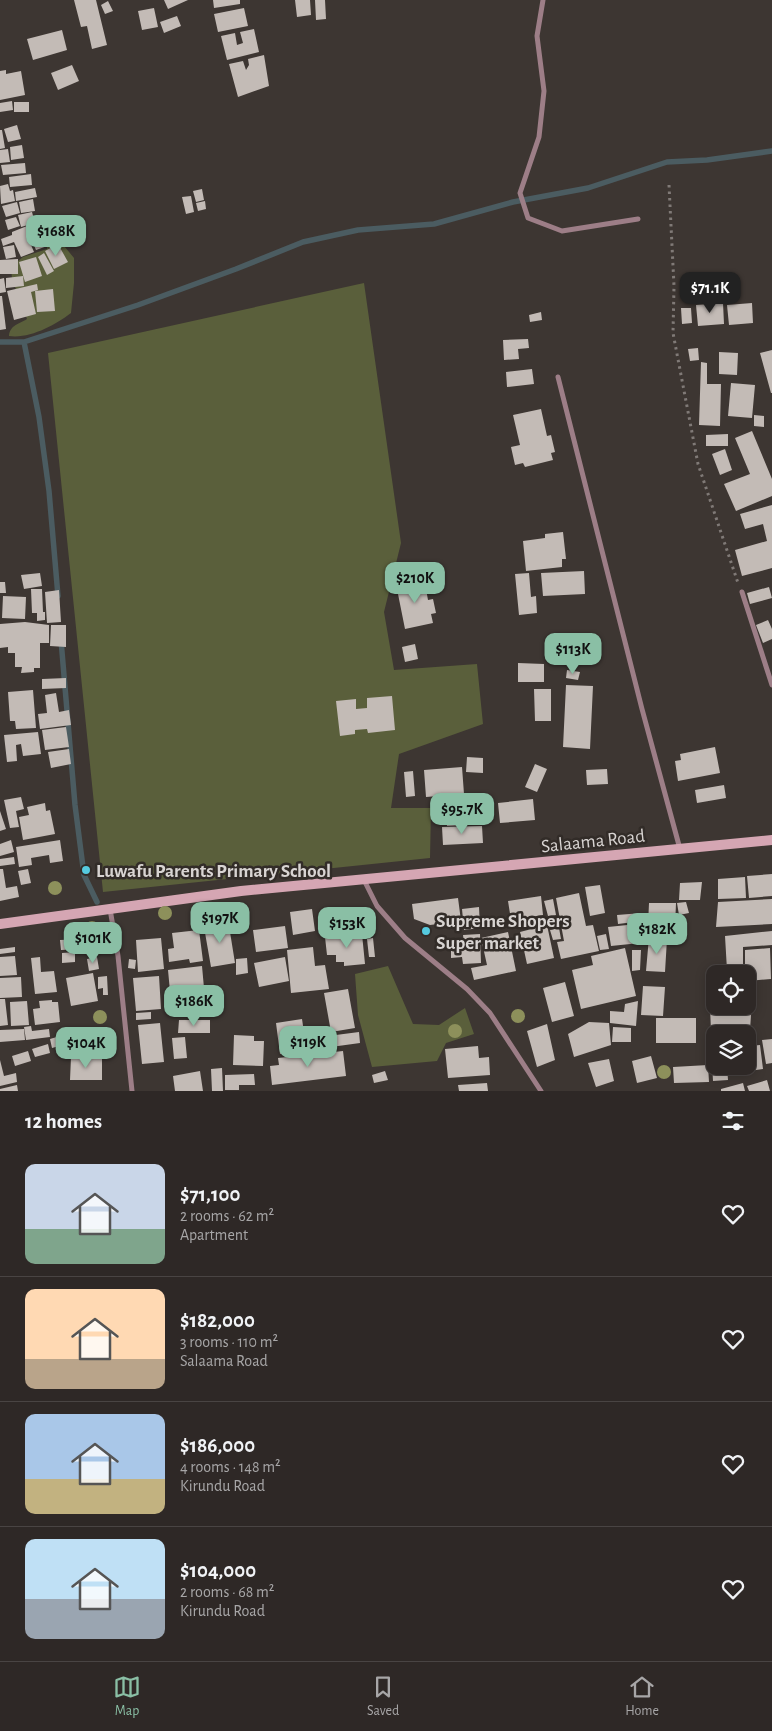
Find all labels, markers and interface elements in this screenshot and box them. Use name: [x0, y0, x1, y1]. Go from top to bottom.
pin: $168K: [21, 214, 91, 257]
text: $168K: [37, 223, 75, 239]
pin: $71.1K: [669, 272, 751, 314]
text: $71.1K: [691, 280, 729, 296]
pin: $210K: [380, 562, 450, 604]
text: $210K: [396, 570, 434, 586]
pin: $113K: [538, 632, 608, 675]
text: $113K: [556, 641, 590, 657]
pin: $95.7K: [421, 792, 503, 835]
text: $95.7K: [441, 801, 483, 817]
street label: Salaama Road: [540, 827, 646, 856]
place label: Luwafu Parents Primary School: [96, 862, 331, 881]
marker: Luwafu Parents Primary School: [80, 864, 92, 876]
pin: $197K: [185, 902, 255, 944]
pin: $153K: [312, 906, 382, 949]
text: $197K: [202, 910, 238, 926]
place label: Supreme Shopers Super market: [436, 912, 569, 953]
pin: $182K: [622, 912, 692, 955]
text: $153K: [329, 915, 365, 931]
text: $182K: [638, 921, 676, 937]
pin: $101K: [58, 922, 128, 964]
marker: Supreme Shopers Super market: [420, 925, 432, 937]
text: $101K: [75, 930, 111, 946]
map controls: [706, 965, 756, 1075]
button: locate: [706, 965, 756, 1015]
pin: $186K: [159, 984, 229, 1027]
text: $186K: [175, 993, 213, 1009]
button: layers: [706, 1025, 756, 1075]
pin: $104K: [51, 1026, 121, 1069]
pin: $119K: [273, 1026, 343, 1068]
text: $119K: [290, 1034, 326, 1050]
text: $104K: [67, 1035, 105, 1051]
icon: filters: [719, 1107, 747, 1135]
text: 12 homes: [25, 1111, 102, 1132]
icon: home: [65, 1184, 125, 1244]
text: $71,100: [180, 1184, 240, 1205]
icon: heart: [719, 1200, 747, 1228]
text: 2 rooms · 62 m²: [180, 1208, 274, 1224]
text: Apartment: [180, 1227, 248, 1243]
icon: home: [65, 1309, 125, 1369]
text: $182,000: [180, 1310, 255, 1331]
icon: heart: [719, 1325, 747, 1353]
text: 3 rooms · 110 m²: [180, 1334, 278, 1350]
text: Salaama Road: [180, 1353, 268, 1369]
icon: home: [65, 1434, 125, 1494]
text: $186,000: [180, 1435, 255, 1456]
icon: heart: [719, 1450, 747, 1478]
text: 4 rooms · 148 m²: [180, 1459, 281, 1475]
text: Kirundu Road: [180, 1478, 265, 1494]
icon: home: [65, 1559, 125, 1619]
text: $104,000: [180, 1560, 256, 1581]
icon: heart: [719, 1575, 747, 1603]
text: 2 rooms · 68 m²: [180, 1584, 274, 1600]
text: Kirundu Road: [180, 1603, 265, 1619]
tab: Map: [113, 1673, 141, 1720]
tab: Saved: [367, 1673, 399, 1720]
tab: Home: [625, 1673, 659, 1720]

